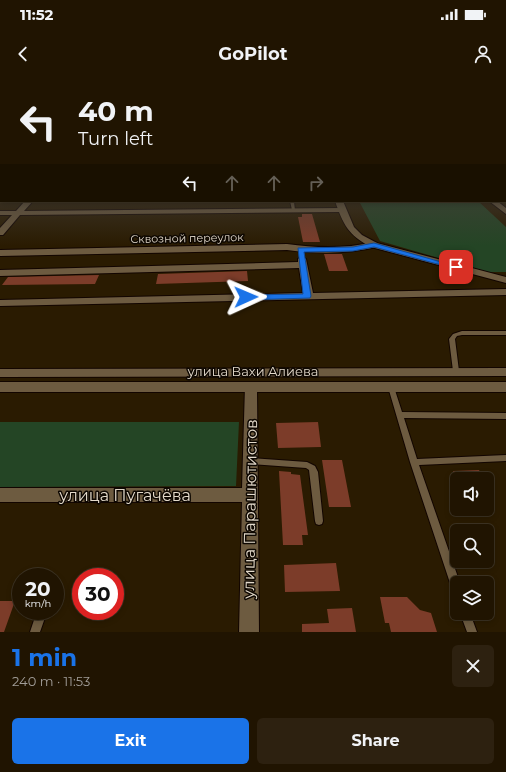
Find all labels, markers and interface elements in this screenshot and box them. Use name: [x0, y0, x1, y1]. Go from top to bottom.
text: 11:52: [20, 5, 53, 24]
icon: back: [12, 43, 34, 65]
text: GoPilot: [218, 43, 288, 65]
icon: person: [472, 43, 494, 65]
text: 40 m: [78, 94, 154, 128]
icon: left: [12, 96, 64, 148]
text: Turn left: [78, 128, 153, 150]
icon: left: [179, 172, 201, 194]
icon: ahead: [221, 172, 243, 194]
icon: ahead: [263, 172, 285, 194]
icon: right: [305, 172, 327, 194]
street label: Сквозной переулок: [130, 230, 244, 246]
pin: [439, 250, 473, 284]
icon: arrive: [445, 256, 467, 278]
position arrow: [225, 276, 267, 318]
street label: улица Вахи Алиева: [187, 363, 318, 379]
street label: улица Парашютистов: [239, 419, 261, 600]
map controls: [450, 472, 494, 620]
button: sound: [450, 472, 494, 516]
street label: улица Пугачёва: [58, 486, 191, 505]
button: search: [450, 524, 494, 568]
speed limit sign: 30: [72, 568, 124, 620]
button: layers: [450, 576, 494, 620]
text: 20: [25, 577, 51, 601]
text: km/h: [25, 597, 51, 610]
text: 1 min: [12, 643, 77, 672]
button: close: [452, 645, 494, 687]
text: 240 m · 11:53: [12, 673, 90, 689]
button: Exit: [12, 718, 249, 764]
button: Share: [257, 718, 494, 764]

